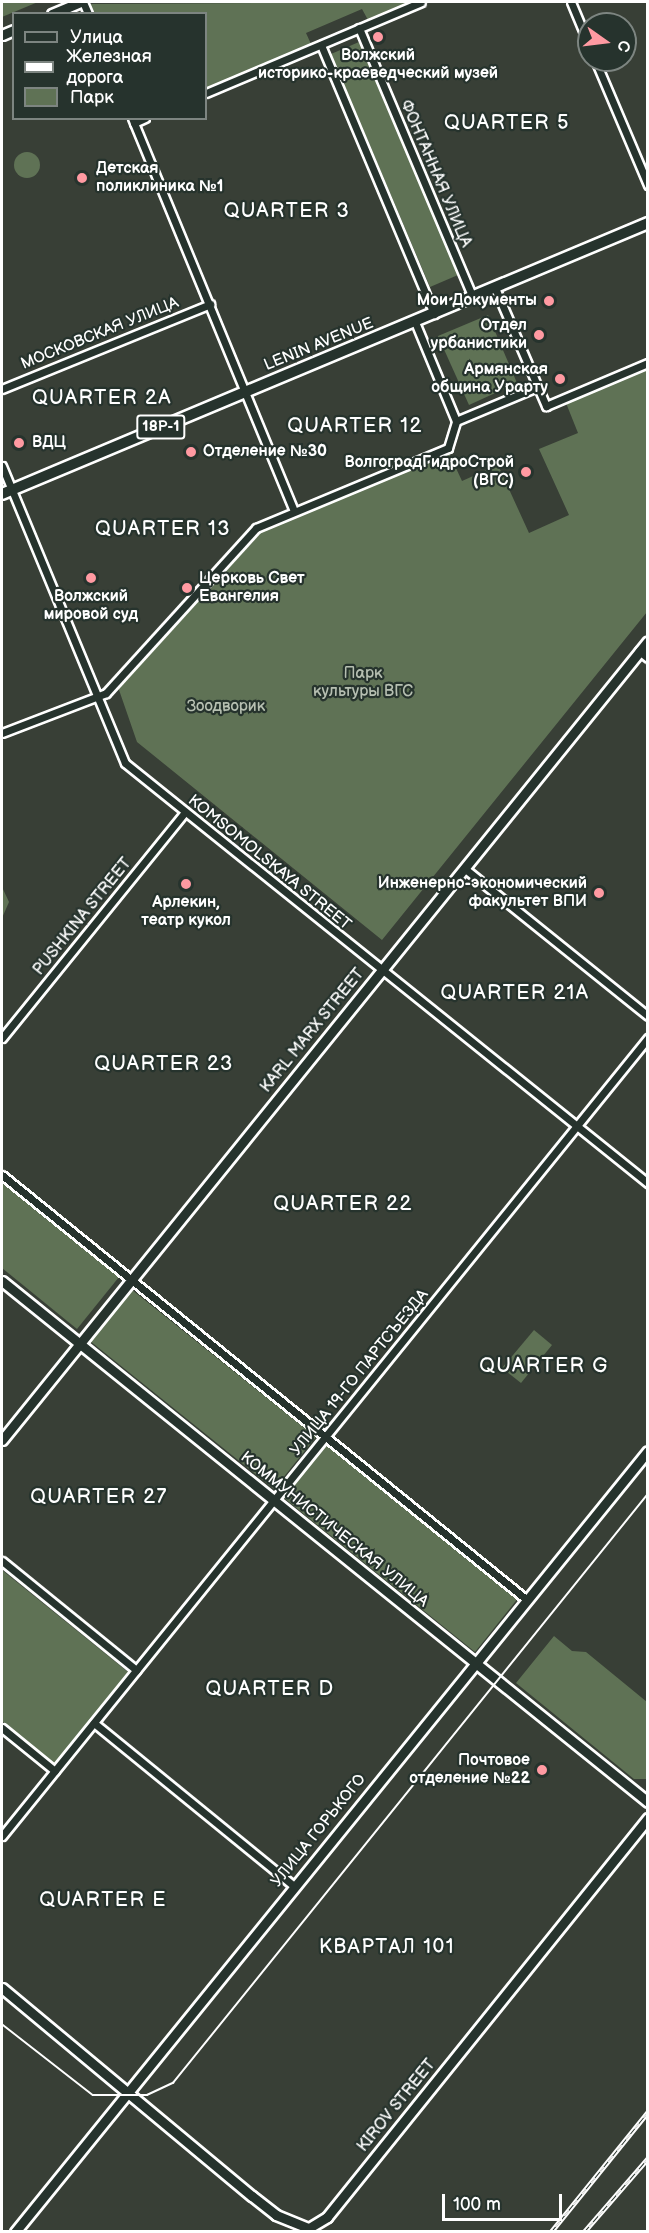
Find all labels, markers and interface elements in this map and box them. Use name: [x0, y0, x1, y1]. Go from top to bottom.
legend: [12, 12, 207, 120]
north arrow: [577, 12, 637, 72]
text: Улица: [70, 27, 123, 48]
marker: Волжский историко-краеведческий музей: [371, 30, 385, 44]
text: С: [612, 38, 634, 54]
text: Железная дорога: [66, 46, 152, 88]
place label: Волжский историко-краеведческий музей: [258, 46, 498, 84]
text: Парк: [70, 87, 114, 108]
street label: ФОНТАННАЯ УЛИЦА: [395, 97, 475, 251]
district label: QUARTER 5: [444, 111, 570, 135]
place label: Детская поликлиника №1: [96, 159, 224, 197]
marker: Детская поликлиника №1: [73, 169, 91, 187]
district label: QUARTER 3: [224, 199, 350, 223]
place label: Мои Документы: [417, 291, 537, 311]
street label: МОСКОВСКАЯ УЛИЦА: [18, 294, 182, 374]
marker: Мои Документы: [542, 294, 556, 308]
street label: LENIN AVENUE: [262, 314, 376, 376]
place label: Отдел урбанистики: [431, 316, 527, 354]
marker: Отдел урбанистики: [532, 328, 546, 342]
place label: Армянская община Урарту: [431, 360, 548, 398]
marker: Армянская община Урарту: [553, 372, 567, 386]
district label: QUARTER 2A: [32, 386, 172, 410]
district label: QUARTER 12: [287, 414, 423, 438]
road number: 18Р-1: [136, 415, 186, 439]
place label: ВДЦ: [32, 433, 66, 453]
marker: ВДЦ: [10, 434, 28, 452]
place label: Отделение №30: [203, 442, 327, 462]
marker: Отделение №30: [184, 445, 198, 459]
place label: ВолгоградГидроСтрой (ВГС): [345, 453, 514, 491]
marker: ВолгоградГидроСтрой (ВГС): [519, 465, 533, 479]
district label: QUARTER 13: [95, 517, 231, 541]
place label: Церковь Свет Евангелия: [199, 569, 305, 607]
marker: Волжский мировой суд: [84, 571, 98, 585]
marker: Церковь Свет Евангелия: [180, 581, 194, 595]
place label: Волжский мировой суд: [44, 587, 138, 625]
park label: Парк культуры ВГС: [313, 664, 413, 702]
park label: Зоодворик: [187, 697, 265, 717]
street label: KOMSOMOLSKAYA STREET: [183, 791, 355, 935]
street label: PUSHKINA STREET: [30, 854, 136, 980]
place label: Инженерно-экономический факультет ВПИ: [378, 874, 587, 912]
marker: Арлекин, театр кукол: [179, 877, 193, 891]
marker: Инженерно-экономический факультет ВПИ: [592, 886, 606, 900]
place label: Арлекин, театр кукол: [141, 893, 231, 931]
street label: KARL MARX STREET: [257, 965, 369, 1097]
district label: QUARTER 21A: [441, 981, 589, 1005]
district label: QUARTER 23: [94, 1052, 234, 1076]
district label: QUARTER 22: [273, 1192, 413, 1216]
street label: УЛИЦА 19-ГО ПАРТСЪЕЗДА: [287, 1286, 433, 1460]
district label: QUARTER G: [479, 1354, 609, 1378]
street label: КОММУНИСТИЧЕСКАЯ УЛИЦА: [236, 1448, 432, 1612]
district label: QUARTER 27: [30, 1485, 168, 1509]
district label: QUARTER D: [205, 1677, 335, 1701]
place label: Почтовое отделение №22: [409, 1751, 530, 1789]
marker: Почтовое отделение №22: [535, 1763, 549, 1777]
street label: УЛИЦА ГОРЬКОГО: [268, 1771, 370, 1891]
district label: QUARTER E: [39, 1888, 167, 1912]
district label: КВАРТАЛ 101: [319, 1935, 455, 1959]
street label: KIROV STREET: [354, 2056, 440, 2156]
scale bar: [445, 2182, 565, 2220]
text: 100 m: [453, 2194, 501, 2215]

